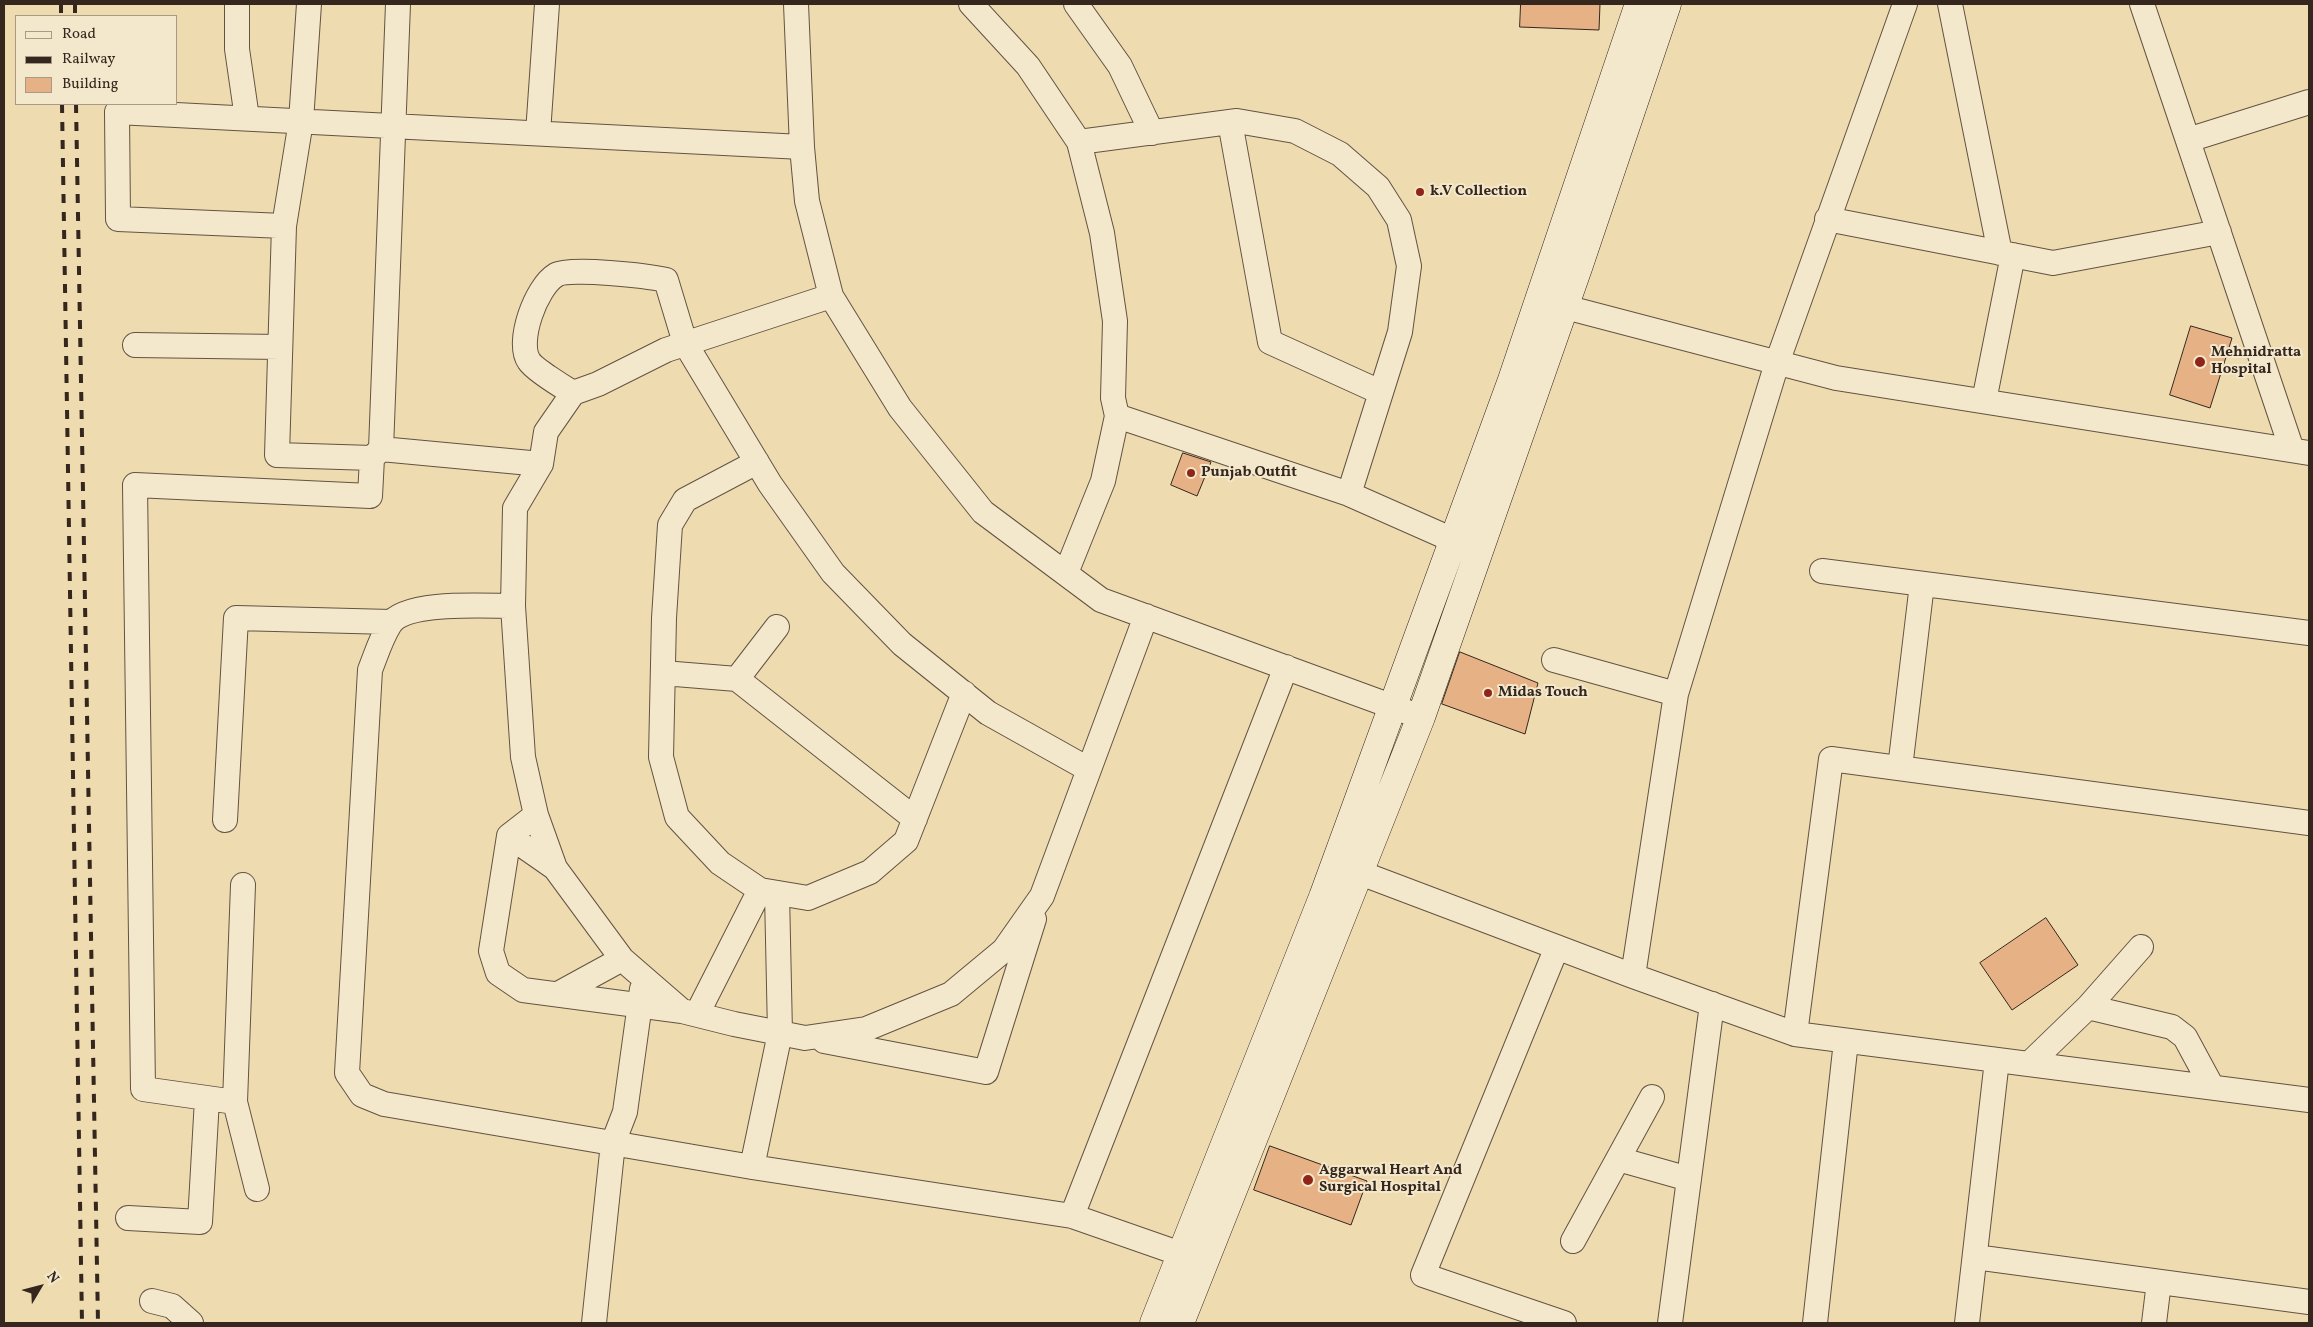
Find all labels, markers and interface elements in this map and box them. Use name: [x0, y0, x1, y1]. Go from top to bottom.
legend: [15, 15, 178, 105]
text: Road: [62, 24, 96, 45]
text: Railway: [62, 49, 115, 70]
text: Building: [62, 74, 118, 95]
place label: k.V Collection: [1430, 183, 1527, 201]
marker: k.V Collection: [1414, 186, 1426, 198]
place label: Mehnidratta Hospital: [2211, 344, 2301, 379]
marker: Mehnidratta Hospital: [2193, 355, 2207, 369]
place label: Punjab Outfit: [1201, 464, 1297, 482]
marker: Punjab Outfit: [1185, 467, 1197, 479]
place label: Midas Touch: [1498, 684, 1588, 702]
marker: Midas Touch: [1482, 687, 1494, 699]
place label: Aggarwal Heart And Surgical Hospital: [1319, 1162, 1462, 1197]
marker: Aggarwal Heart And Surgical Hospital: [1301, 1173, 1315, 1187]
north arrow: [15, 1262, 65, 1312]
text: N: [42, 1268, 63, 1287]

